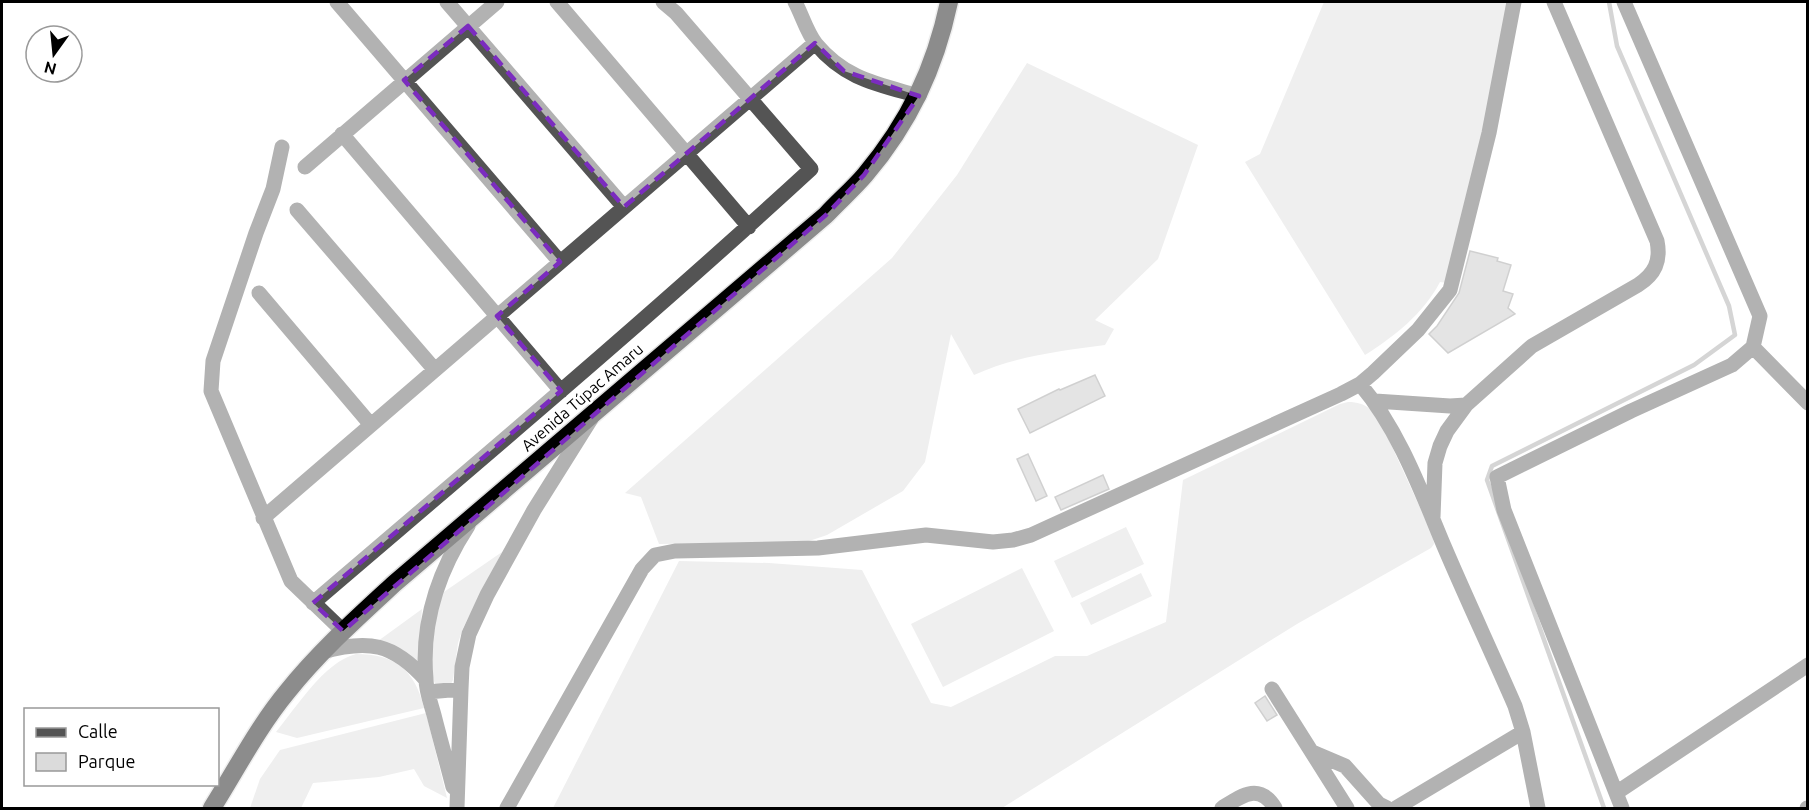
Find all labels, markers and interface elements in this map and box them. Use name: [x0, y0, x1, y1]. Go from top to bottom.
north arrow: [24, 24, 84, 84]
text: N: [42, 58, 58, 79]
street label: Avenida Túpac Amaru: [518, 339, 646, 455]
legend: [24, 708, 219, 786]
text: Calle: [78, 721, 118, 741]
text: Parque: [78, 751, 135, 771]

